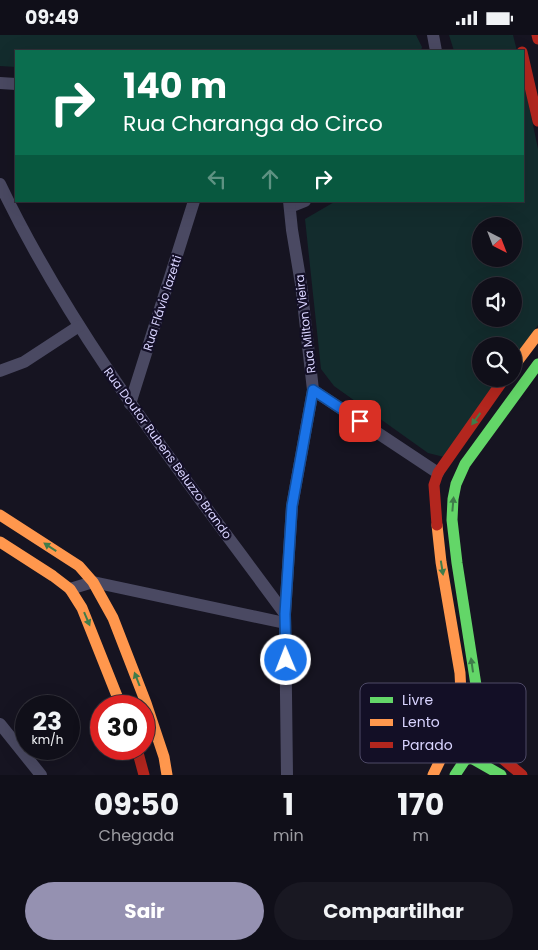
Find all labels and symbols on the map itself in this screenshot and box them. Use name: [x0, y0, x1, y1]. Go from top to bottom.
north arrow: [472, 217, 522, 267]
street label: Rua Flávio Iazetti: [139, 253, 185, 353]
street label: Rua Milton Vieira: [290, 274, 320, 374]
street label: Rua Doutor Rubens Beluzzo Brando: [100, 364, 236, 542]
pin: [339, 400, 381, 442]
one-way arrow: [471, 412, 481, 426]
one-way arrow: [449, 496, 457, 512]
one-way arrow: [43, 542, 57, 551]
one-way arrow: [439, 560, 447, 576]
one-way arrow: [83, 612, 91, 626]
position arrow: [259, 633, 311, 685]
one-way arrow: [468, 657, 476, 673]
one-way arrow: [132, 671, 140, 686]
legend: [360, 683, 526, 763]
text: Livre: [402, 690, 434, 710]
speed limit sign: 30: [90, 695, 155, 760]
text: Lento: [402, 712, 440, 732]
text: Parado: [402, 735, 453, 755]

